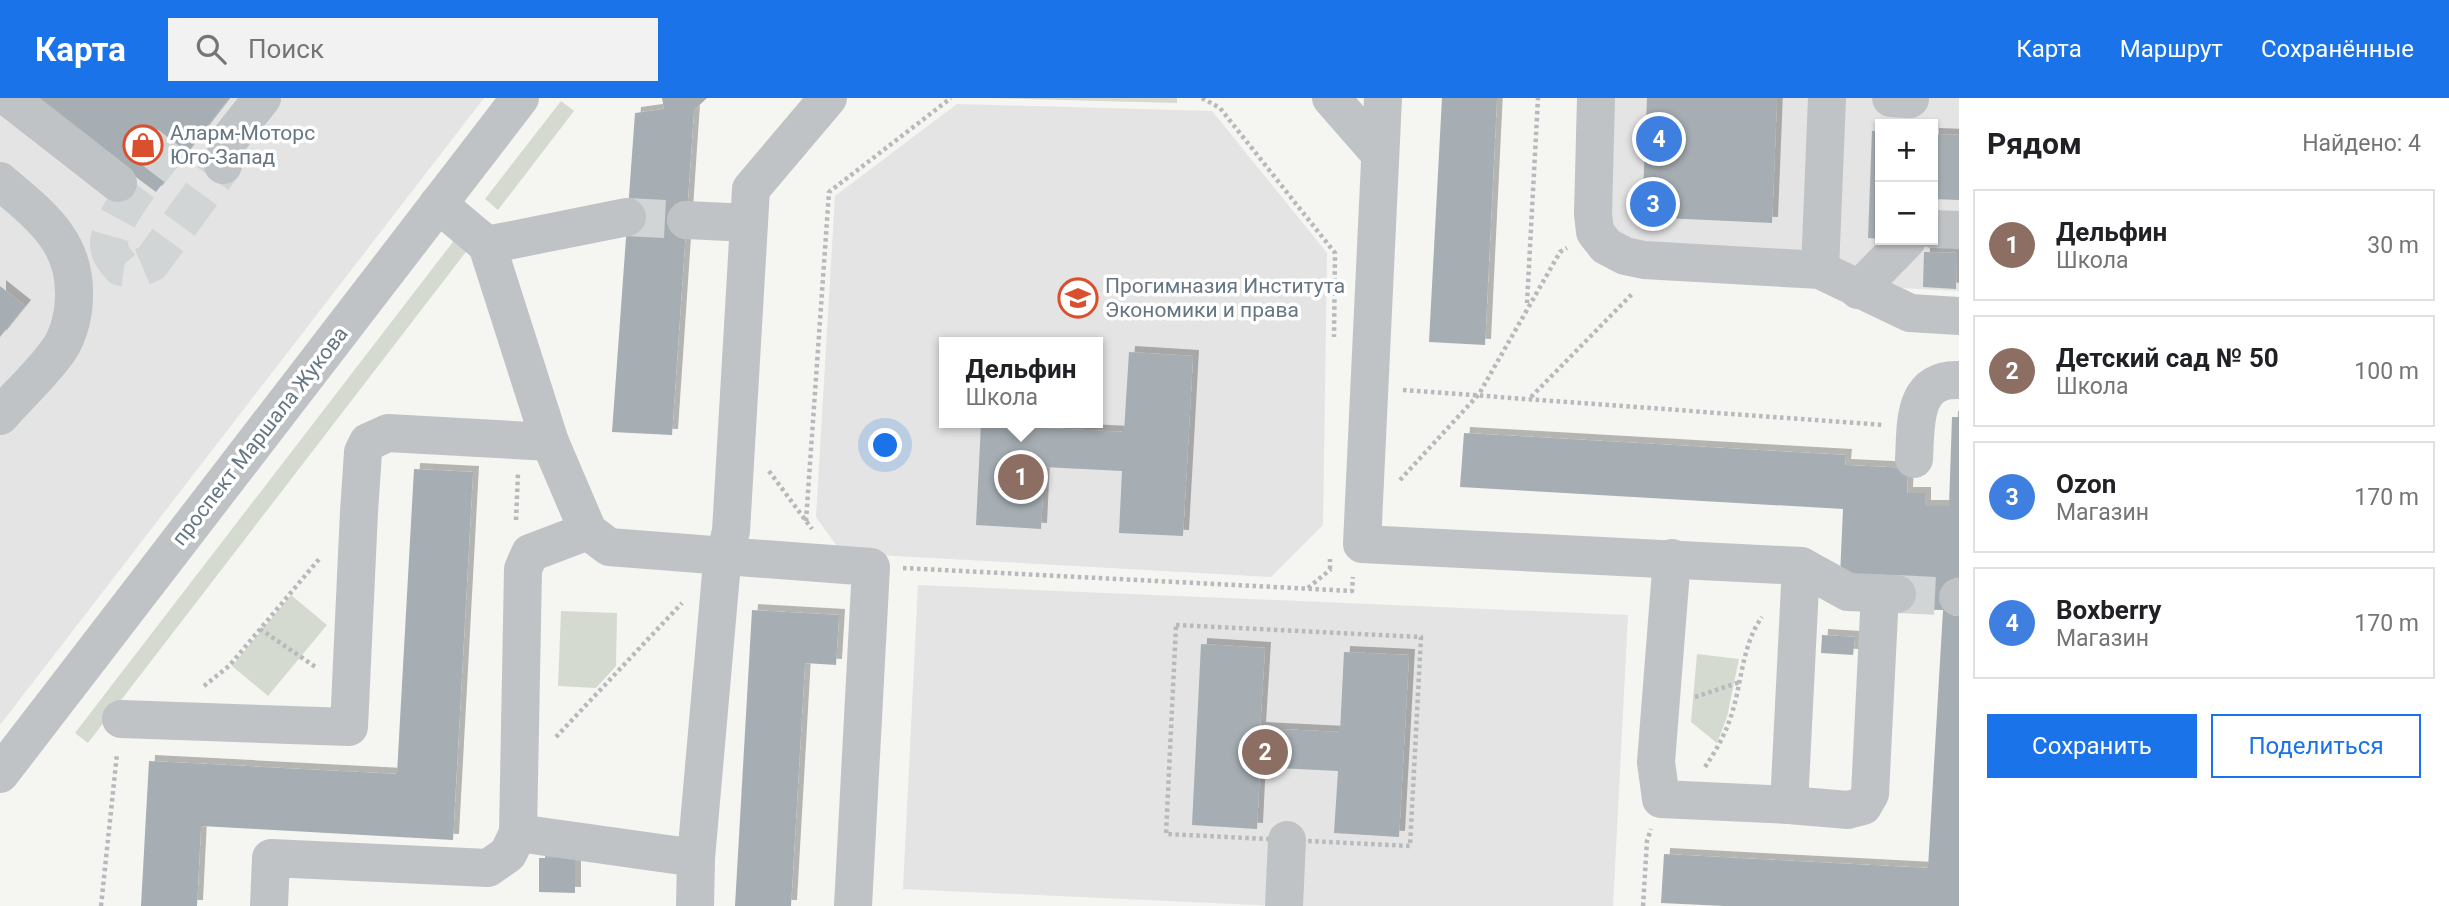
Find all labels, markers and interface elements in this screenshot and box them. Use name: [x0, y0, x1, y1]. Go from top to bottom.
search box: [168, 18, 658, 81]
text: Карта: [35, 30, 126, 69]
icon: search: [192, 30, 230, 68]
text: Поиск: [248, 34, 324, 64]
text: Карта: [2016, 35, 2082, 63]
text: Маршрут: [2120, 35, 2223, 63]
text: Сохранённые: [2261, 35, 2414, 63]
pin: 4: [1636, 113, 1682, 165]
map controls: [1875, 119, 1938, 245]
button: +: [1875, 119, 1938, 182]
place label: Аларм-Моторс Юго-Запад: [170, 121, 315, 169]
shop icon: Аларм-Моторс Юго-Запад: [122, 124, 164, 166]
text: Рядом: [1987, 126, 2082, 161]
text: Найдено: 4: [2302, 130, 2421, 157]
pin: 3: [1630, 178, 1676, 230]
button: −: [1875, 182, 1938, 245]
text: Дельфин: [2056, 217, 2167, 247]
text: 1: [2005, 232, 2019, 259]
text: 30 m: [2367, 232, 2419, 259]
text: Школа: [2056, 247, 2129, 274]
place label: Прогимназия Института Экономики и права: [1105, 274, 1345, 322]
school or university icon: Прогимназия Института Экономики и права: [1057, 277, 1099, 319]
street label: проспект Маршала Жукова: [167, 322, 353, 550]
popup: [939, 337, 1103, 428]
text: Детский сад № 50: [2056, 343, 2279, 373]
text: Дельфин: [965, 354, 1077, 384]
text: 2: [2005, 358, 2019, 385]
text: 100 m: [2354, 358, 2419, 385]
text: Школа: [2056, 373, 2129, 400]
text: Школа: [965, 384, 1038, 411]
your location: [868, 428, 902, 462]
pin: 1: [998, 451, 1044, 503]
text: Ozon: [2056, 469, 2116, 499]
text: 3: [2005, 484, 2019, 511]
text: 170 m: [2354, 484, 2419, 511]
text: Магазин: [2056, 499, 2149, 526]
text: Boxberry: [2056, 595, 2161, 625]
text: 4: [2005, 610, 2019, 637]
text: 170 m: [2354, 610, 2419, 637]
text: Магазин: [2056, 625, 2149, 652]
button: Сохранить: [1987, 714, 2197, 778]
button: Поделиться: [2211, 714, 2421, 778]
pin: 2: [1242, 726, 1288, 778]

